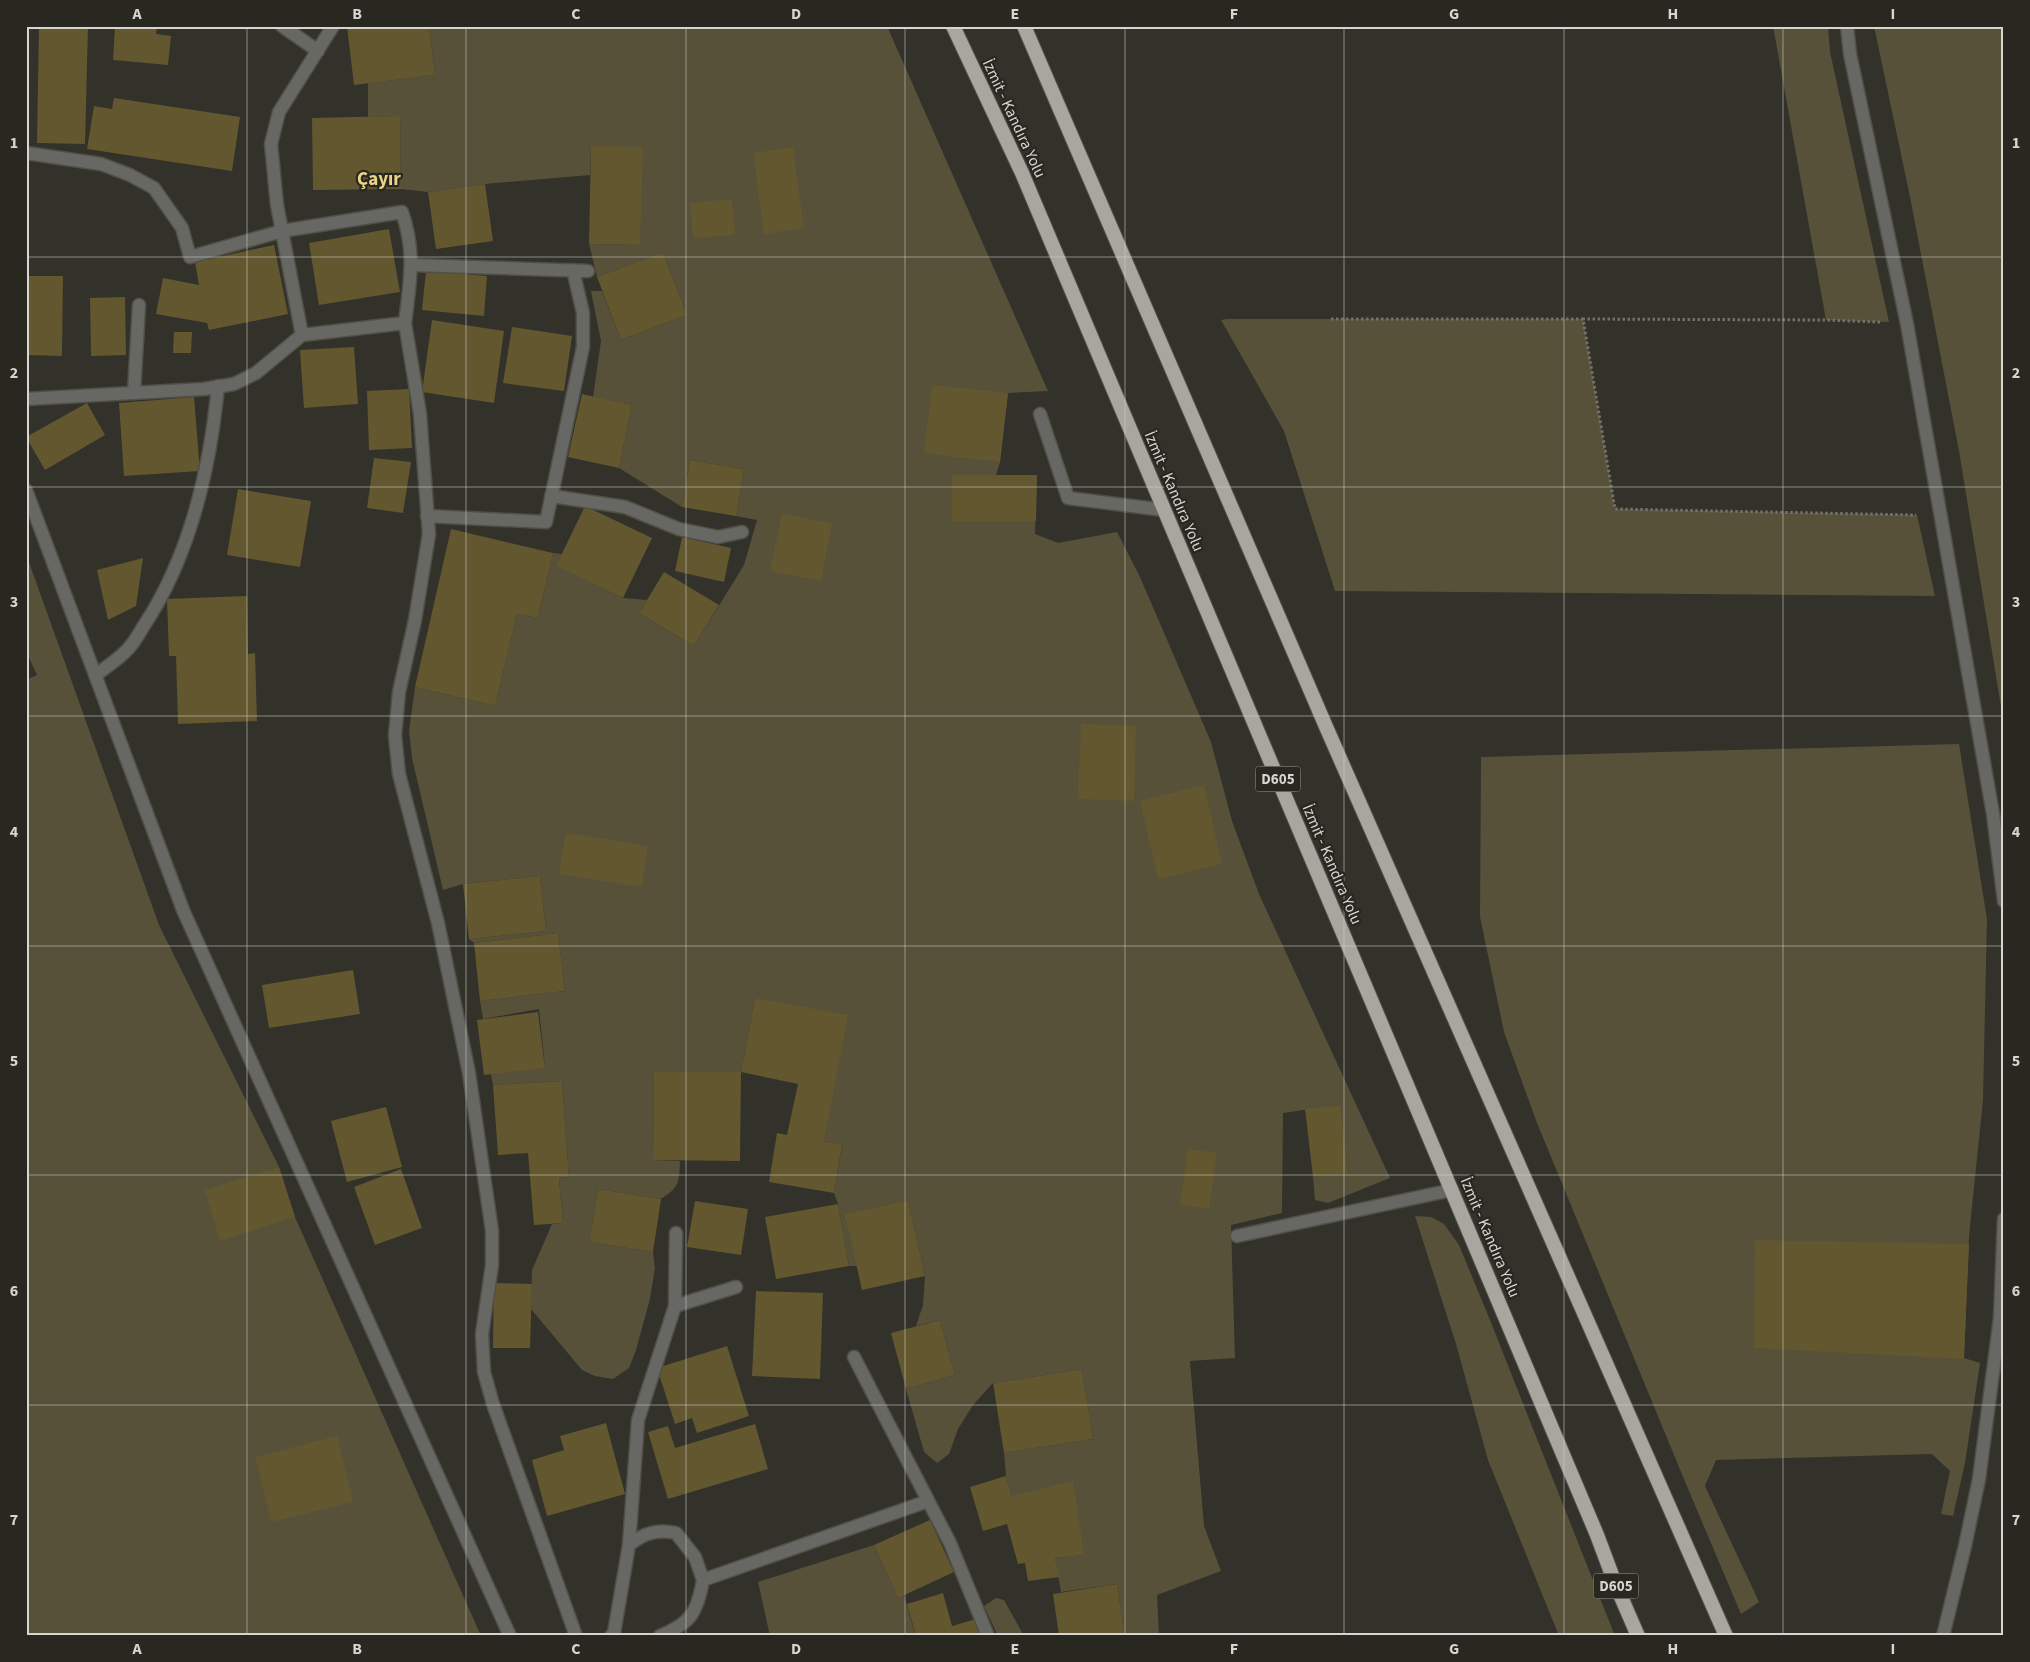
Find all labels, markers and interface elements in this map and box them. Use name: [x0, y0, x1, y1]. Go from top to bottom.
text: A: [131, 3, 142, 25]
text: B: [352, 3, 362, 25]
text: C: [571, 3, 581, 25]
text: D: [791, 3, 801, 25]
text: E: [1011, 3, 1019, 25]
text: F: [1230, 3, 1238, 25]
text: G: [1449, 3, 1459, 25]
text: H: [1668, 3, 1678, 25]
text: I: [1891, 3, 1895, 25]
street label: İzmit - Kandıra Yolu: [977, 55, 1051, 181]
text: 1: [10, 132, 18, 154]
text: 1: [2012, 132, 2020, 154]
district label: Çayır: [357, 166, 401, 193]
text: 2: [10, 362, 18, 384]
text: 2: [2012, 362, 2020, 384]
street label: İzmit - Kandıra Yolu: [1139, 428, 1209, 555]
text: 3: [10, 591, 18, 613]
text: 3: [2012, 591, 2020, 613]
road number: D605: [1256, 766, 1300, 792]
street label: İzmit - Kandıra Yolu: [1297, 801, 1367, 928]
text: 4: [10, 821, 19, 843]
text: 4: [2012, 821, 2021, 843]
text: 5: [10, 1050, 18, 1072]
text: 5: [2012, 1050, 2020, 1072]
street label: İzmit - Kandıra Yolu: [1455, 1174, 1525, 1301]
text: 6: [10, 1280, 18, 1302]
text: 6: [2012, 1280, 2020, 1302]
text: 7: [10, 1509, 18, 1531]
text: 7: [2012, 1509, 2020, 1531]
road number: D605: [1594, 1574, 1638, 1598]
text: A: [131, 1638, 142, 1660]
text: B: [352, 1638, 362, 1660]
text: C: [571, 1638, 581, 1660]
text: D: [791, 1638, 801, 1660]
text: E: [1011, 1638, 1019, 1660]
text: F: [1230, 1638, 1238, 1660]
text: G: [1449, 1638, 1459, 1660]
text: H: [1668, 1638, 1678, 1660]
text: I: [1891, 1638, 1895, 1660]

